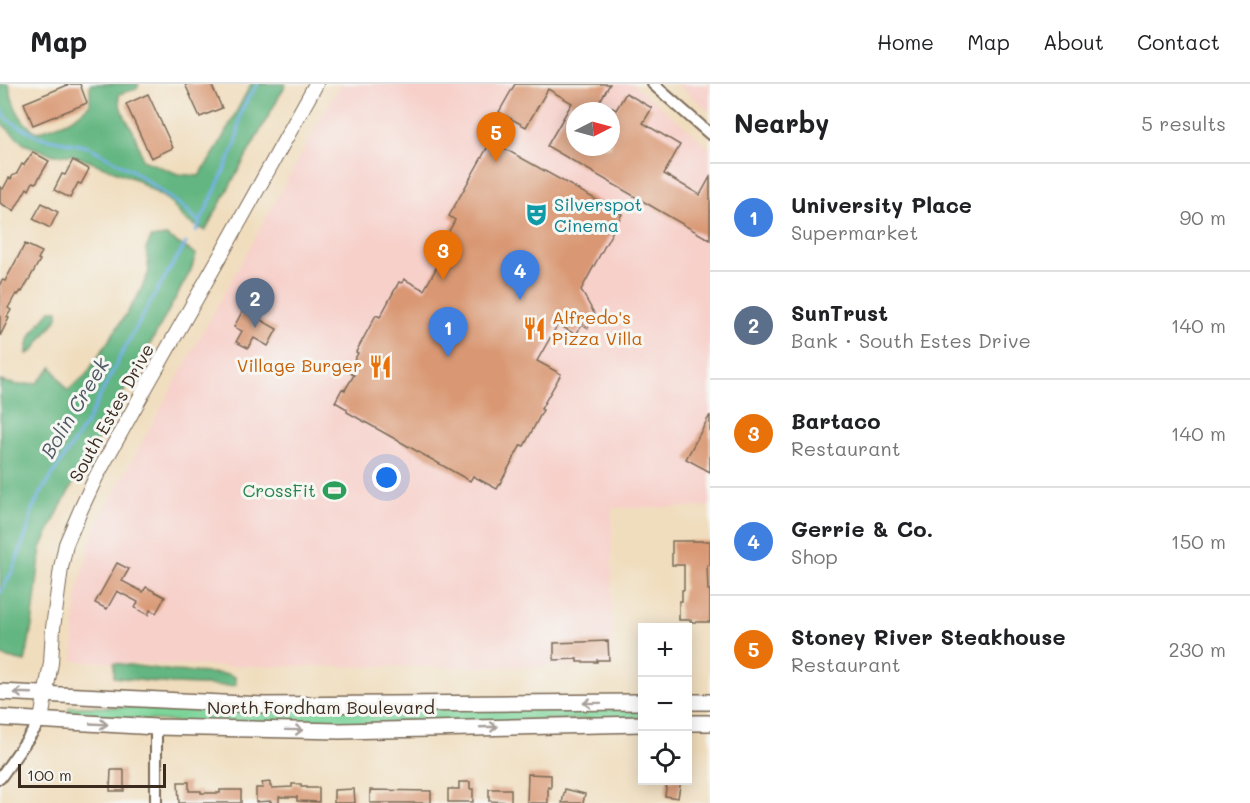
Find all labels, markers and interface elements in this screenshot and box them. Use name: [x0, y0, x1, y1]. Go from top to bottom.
text: Map: [30, 23, 87, 59]
text: Home: [877, 28, 934, 55]
text: Map: [967, 28, 1010, 55]
text: About: [1043, 28, 1104, 55]
text: Contact: [1137, 28, 1220, 55]
north arrow: [566, 102, 620, 156]
text: Nearby: [734, 106, 829, 140]
text: 5 results: [1141, 110, 1226, 136]
pin: 5: [476, 112, 516, 162]
text: University Place: [791, 190, 972, 219]
place label: Silverspot Cinema: [554, 192, 642, 237]
theatre icon: Silverspot Cinema: [523, 202, 549, 228]
text: 1: [749, 204, 758, 230]
text: 90 m: [1180, 204, 1226, 230]
text: Supermarket: [791, 219, 918, 245]
pin: 3: [424, 230, 462, 280]
pin: 4: [500, 250, 540, 300]
pin: 2: [236, 278, 274, 328]
text: SunTrust: [791, 298, 888, 327]
place label: Alfredo's Pizza Villa: [552, 305, 643, 350]
pin: 1: [428, 308, 468, 357]
text: 2: [748, 312, 759, 338]
text: 140 m: [1171, 312, 1226, 338]
restaurant icon: Alfredo's Pizza Villa: [521, 315, 547, 341]
text: Bank · South Estes Drive: [791, 327, 1031, 353]
street label: South Estes Drive: [63, 339, 159, 486]
water label: Bolin Creek: [34, 352, 114, 462]
place label: Village Burger: [237, 353, 362, 377]
restaurant icon: Village Burger: [367, 353, 393, 379]
text: Bartaco: [791, 406, 881, 435]
text: 3: [748, 420, 760, 446]
text: 140 m: [1171, 420, 1226, 446]
text: Restaurant: [791, 435, 901, 461]
your location: [372, 463, 401, 492]
place label: CrossFit: [242, 478, 316, 502]
sports icon: CrossFit: [321, 478, 347, 504]
text: Gerrie & Co.: [791, 514, 933, 543]
text: 4: [747, 528, 760, 554]
text: 150 m: [1171, 528, 1226, 554]
text: Shop: [791, 543, 838, 569]
text: Stoney River Steakhouse: [791, 622, 1066, 651]
map controls: [638, 623, 692, 785]
button: +: [638, 623, 692, 677]
text: 5: [748, 636, 759, 662]
text: 230 m: [1168, 636, 1226, 662]
text: Restaurant: [791, 651, 901, 677]
button: −: [638, 677, 692, 731]
one-way arrow: [14, 687, 34, 698]
street label: North Fordham Boulevard: [207, 695, 435, 719]
one-way arrow: [582, 697, 602, 708]
one-way arrow: [89, 718, 109, 729]
one-way arrow: [479, 721, 499, 732]
one-way arrow: [284, 724, 304, 735]
button: locate: [638, 731, 692, 785]
scale bar: [18, 761, 166, 788]
text: 100 m: [27, 764, 72, 785]

